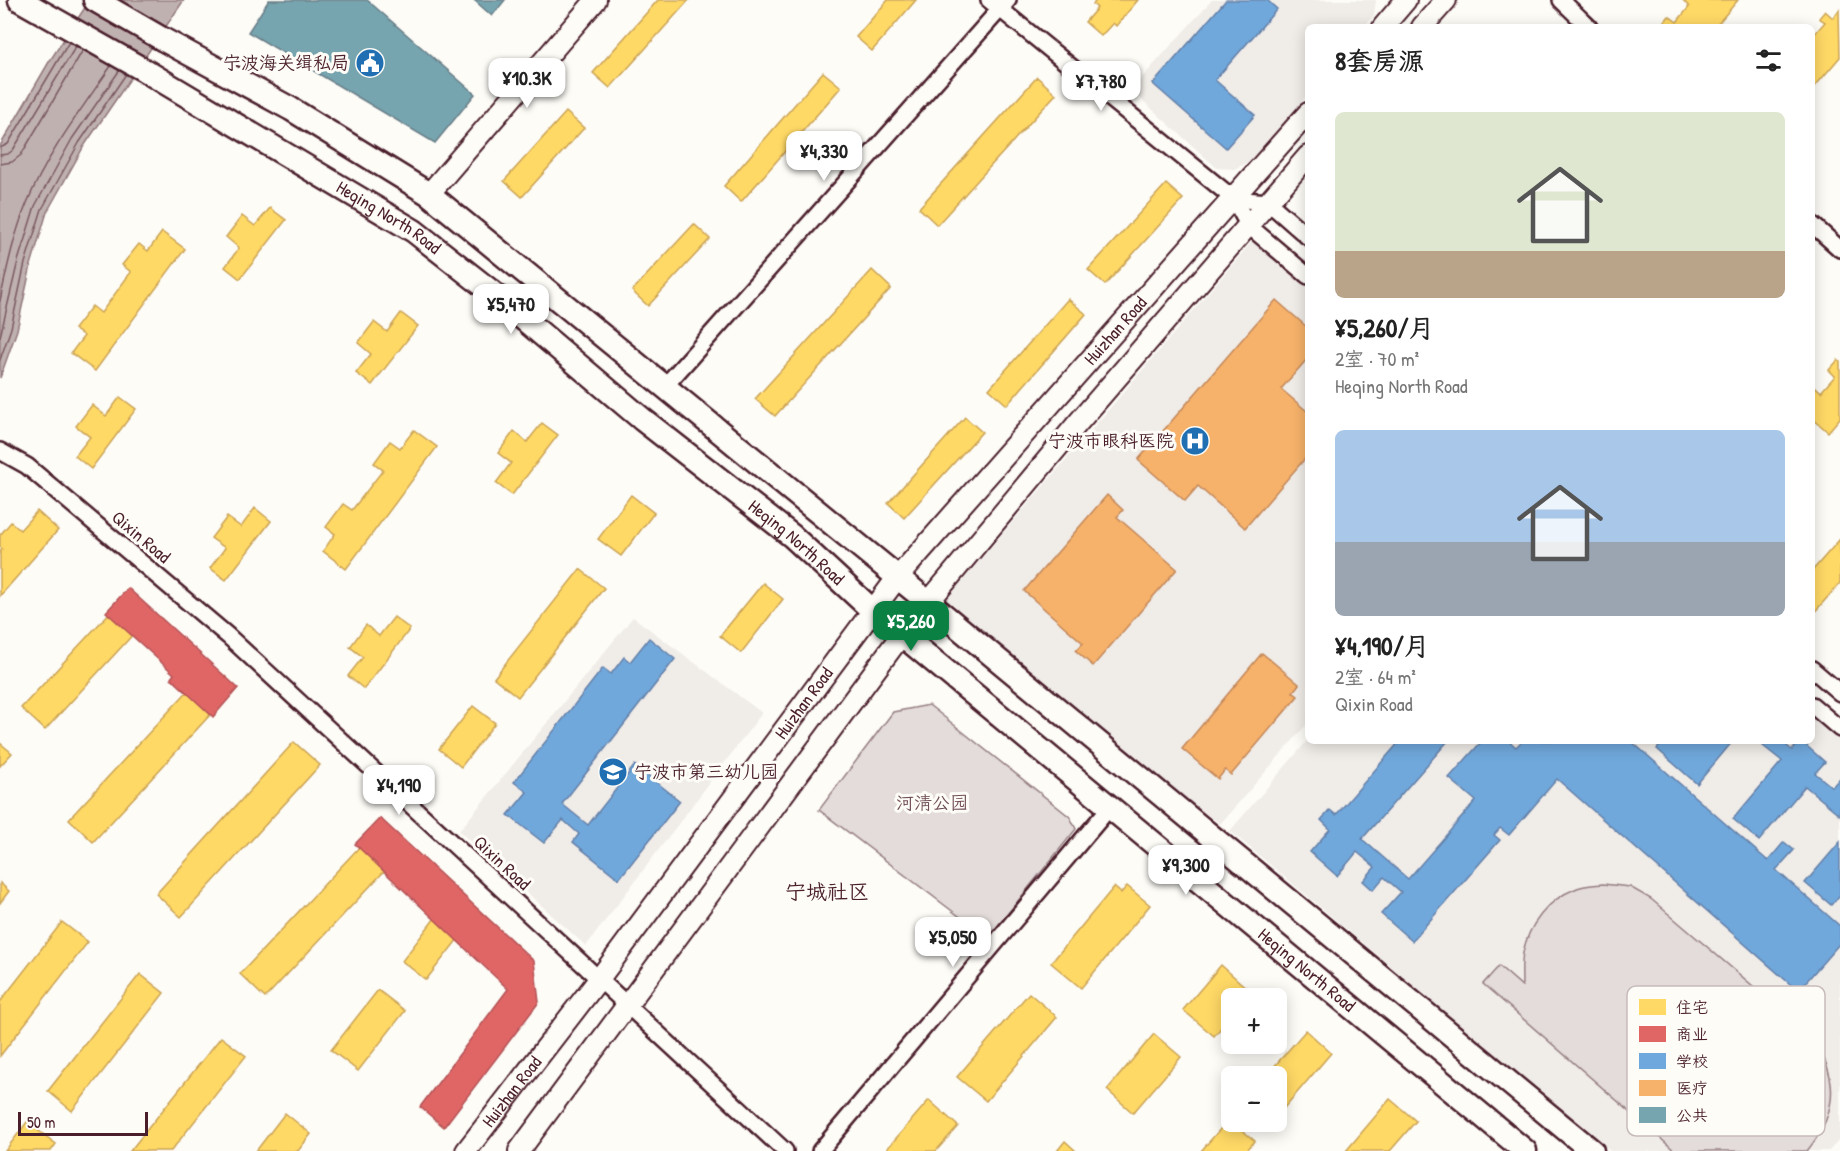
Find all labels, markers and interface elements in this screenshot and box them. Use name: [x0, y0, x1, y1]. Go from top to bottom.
text: 8套房源: [1335, 43, 1424, 78]
icon: filters: [1752, 44, 1785, 77]
public building icon: 宁波海关缉私局: [354, 47, 386, 79]
place label: 宁波海关缉私局: [223, 50, 349, 75]
pin: ¥10.3K: [478, 58, 576, 109]
pin: ¥7,780: [1052, 61, 1150, 112]
text: ¥10.3K: [502, 64, 552, 91]
text: ¥7,780: [1076, 67, 1126, 94]
pin: ¥4,330: [775, 131, 873, 182]
text: ¥4,330: [800, 137, 848, 164]
icon: home: [1506, 151, 1614, 259]
street label: Heqing North Road: [332, 174, 446, 260]
pin: ¥5,470: [462, 284, 560, 335]
text: ¥5,470: [487, 290, 535, 317]
street label: Huizhan Road: [1078, 291, 1152, 370]
text: ¥5,260/月: [1335, 310, 1435, 345]
text: 2室 · 70 m²: [1335, 345, 1419, 372]
text: Heqing North Road: [1335, 372, 1468, 399]
hospital icon: 宁波市眼科医院: [1179, 425, 1211, 457]
place label: 宁波市眼科医院: [1048, 428, 1174, 453]
icon: home: [1506, 469, 1614, 577]
street label: Heqing North Road: [743, 494, 850, 590]
street label: Qixin Road: [107, 505, 176, 569]
pin: ¥5,260: [862, 601, 960, 652]
text: ¥5,260: [887, 607, 935, 634]
text: ¥4,190/月: [1335, 628, 1430, 663]
street label: Huizhan Road: [768, 662, 839, 744]
text: 2室 · 64 m²: [1335, 663, 1416, 690]
text: Qixin Road: [1335, 690, 1412, 717]
school or university icon: 宁波市第三幼儿园: [597, 756, 629, 788]
place label: 宁波市第三幼儿园: [634, 759, 778, 784]
pin: ¥4,190: [350, 765, 448, 816]
text: ¥4,190: [377, 771, 421, 798]
park label: 河清公园: [896, 790, 968, 815]
street label: Qixin Road: [468, 830, 536, 896]
pin: ¥9,300: [1137, 845, 1235, 896]
text: ¥9,300: [1162, 851, 1210, 878]
district label: 宁城社区: [785, 877, 869, 906]
pin: ¥5,050: [904, 917, 1002, 968]
street label: Heqing North Road: [1253, 922, 1361, 1017]
text: ¥5,050: [929, 923, 977, 950]
legend: [1627, 986, 1825, 1136]
map controls: [1221, 988, 1287, 1132]
button: +: [1221, 988, 1287, 1054]
text: 住宅: [1676, 996, 1708, 1018]
text: 商业: [1676, 1023, 1708, 1045]
text: 学校: [1676, 1050, 1708, 1072]
street label: Huizhan Road: [476, 1051, 547, 1132]
button: −: [1221, 1066, 1287, 1132]
text: 医疗: [1676, 1077, 1708, 1099]
text: 公共: [1676, 1104, 1708, 1126]
scale bar: [18, 1109, 148, 1136]
text: 50 m: [27, 1111, 56, 1133]

